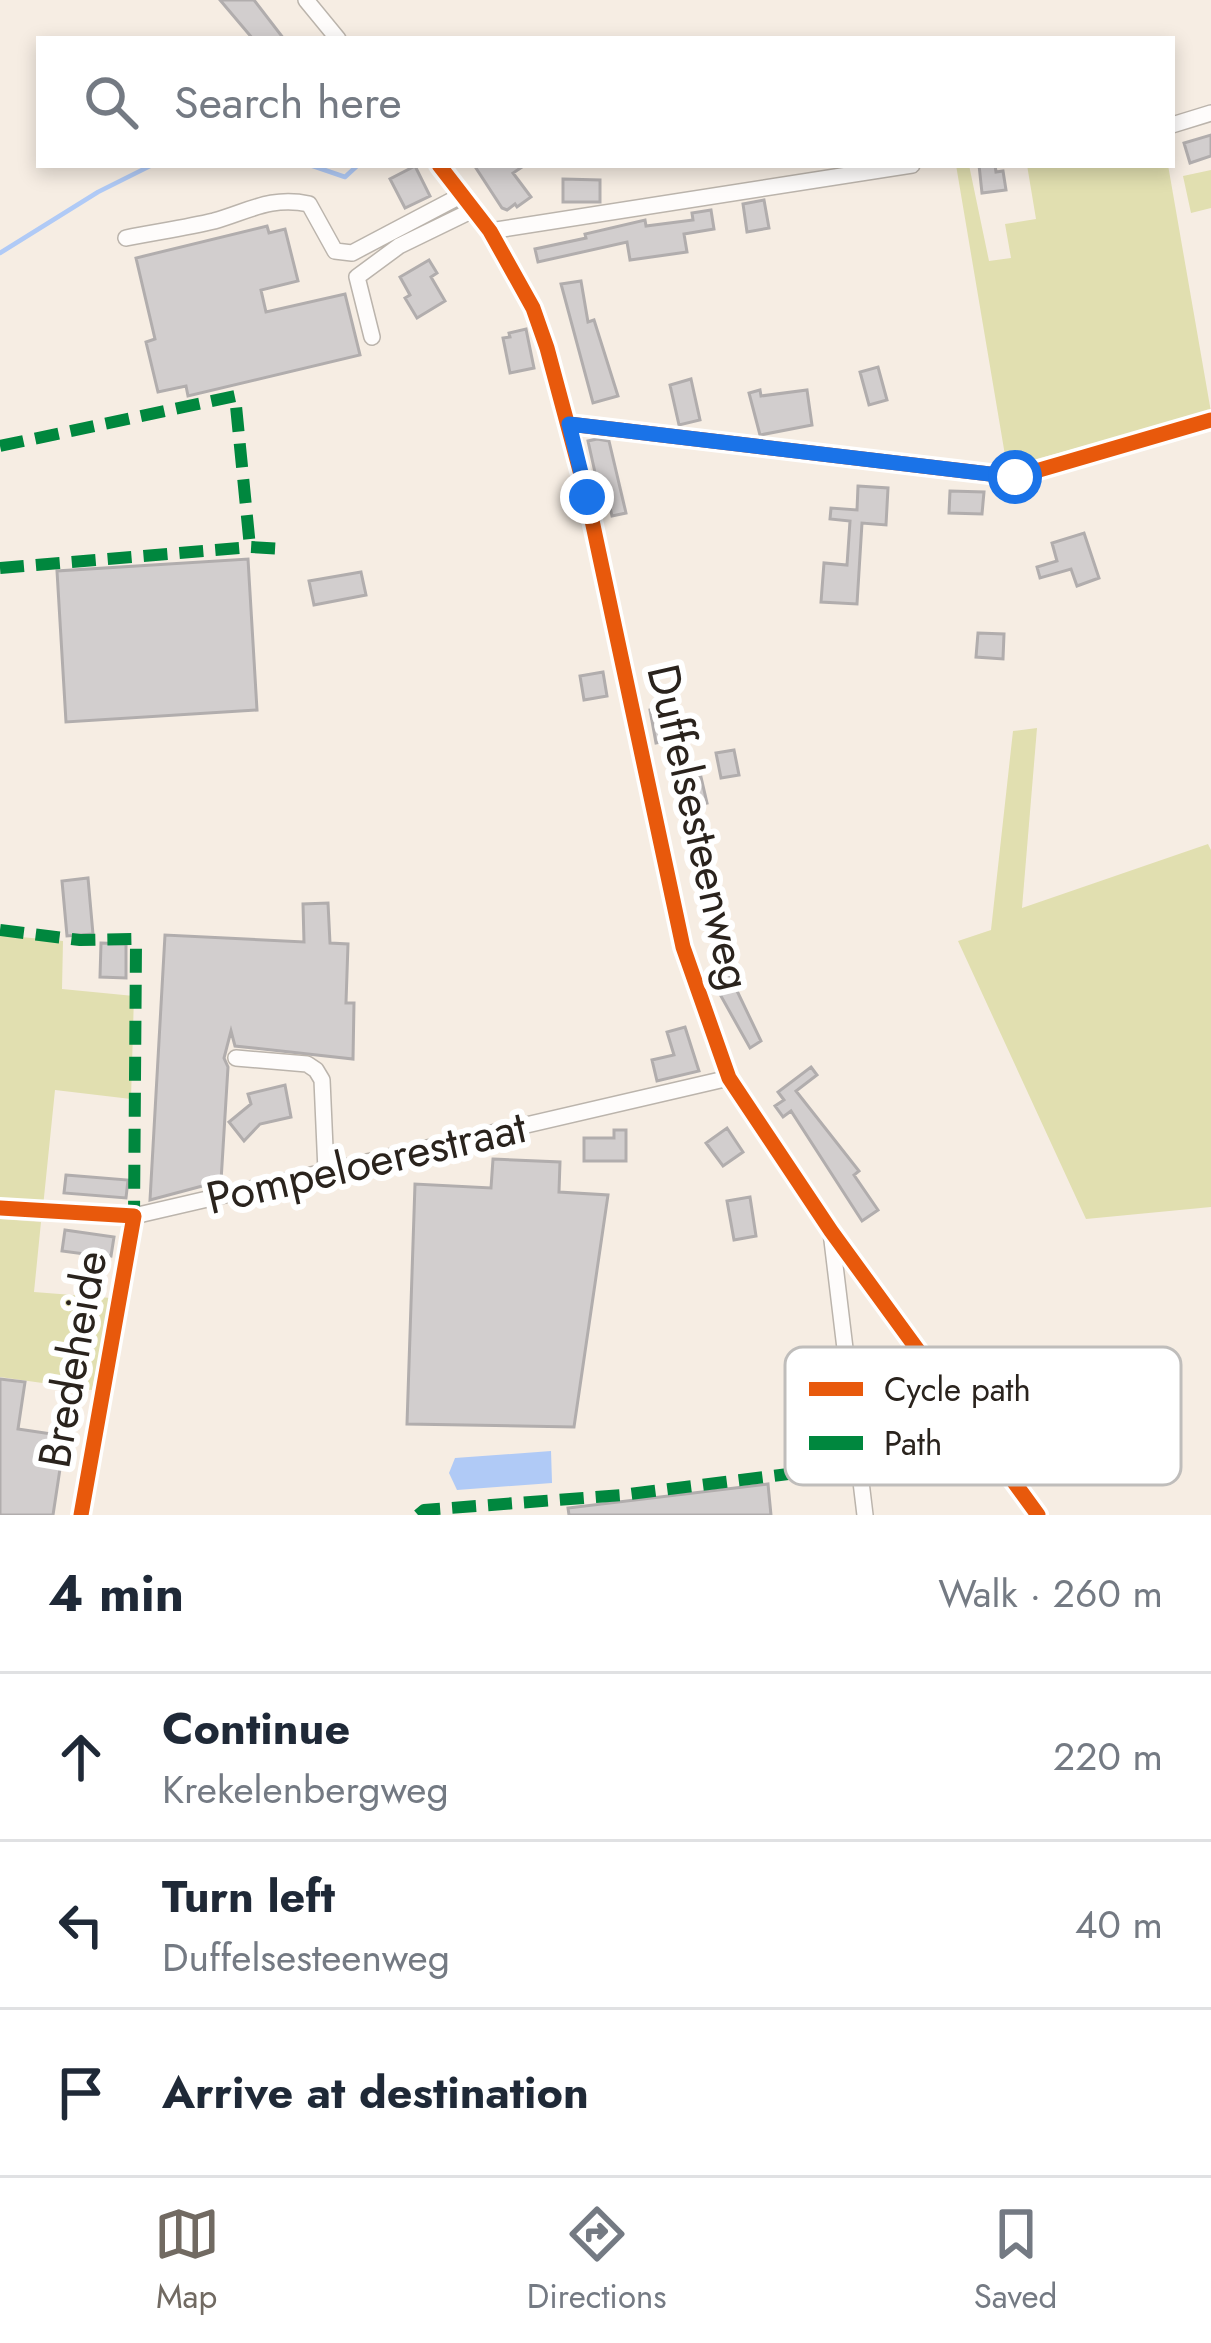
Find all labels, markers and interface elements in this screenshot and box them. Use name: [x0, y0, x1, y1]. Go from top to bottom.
search box: [36, 36, 1175, 168]
icon: search: [78, 69, 144, 135]
text: Search here: [174, 70, 402, 135]
route start: [988, 450, 1042, 504]
route end: [560, 470, 614, 524]
street label: Duffelsesteenweg: [630, 658, 769, 996]
street label: Pompeloerestraat: [200, 1094, 533, 1231]
street label: Bredeheide: [21, 1246, 124, 1473]
legend: [785, 1347, 1181, 1485]
text: Cycle path: [884, 1366, 1031, 1413]
text: Path: [884, 1420, 942, 1467]
text: 4 min: [48, 1556, 184, 1630]
text: Walk · 260 m: [938, 1565, 1163, 1622]
text: Continue: [162, 1696, 350, 1761]
icon: ahead: [48, 1724, 114, 1790]
text: 220 m: [1053, 1728, 1163, 1785]
text: Krekelenbergweg: [162, 1761, 449, 1818]
text: Turn left: [162, 1864, 335, 1929]
icon: left: [48, 1892, 114, 1958]
text: 40 m: [1075, 1896, 1163, 1953]
text: Duffelsesteenweg: [162, 1929, 450, 1986]
icon: arrive: [48, 2060, 114, 2126]
text: Arrive at destination: [162, 2060, 589, 2125]
tab: Map: [154, 2201, 220, 2320]
tab: Directions: [527, 2201, 667, 2320]
tab: Saved: [974, 2201, 1057, 2320]

